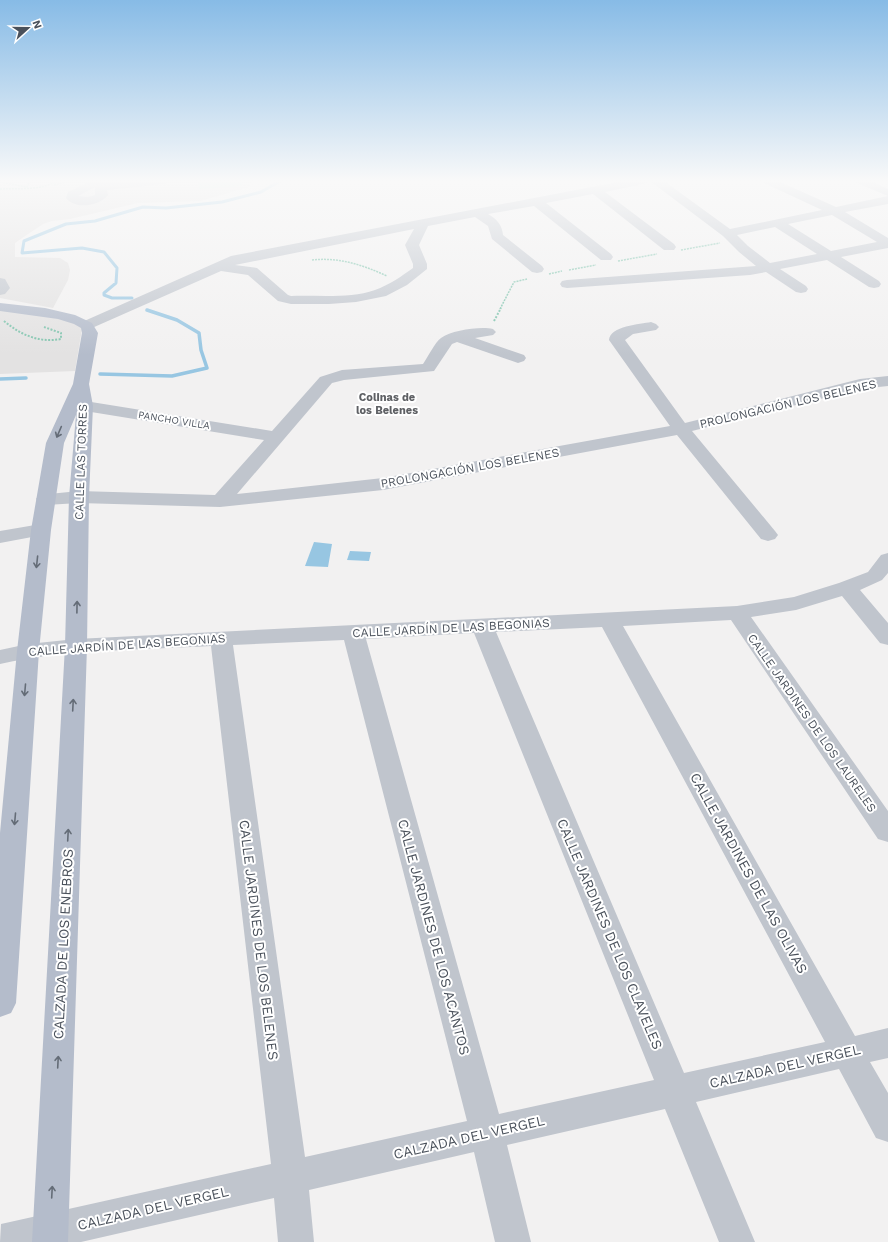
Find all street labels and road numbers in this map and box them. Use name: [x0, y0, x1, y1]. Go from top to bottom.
street label: PROLONGACIÓN LOS BELENES: [698, 377, 878, 431]
street label: CALLE LAS TORRES: [72, 404, 90, 520]
street label: PANCHO VILLA: [137, 409, 211, 431]
street label: PROLONGACIÓN LOS BELENES: [380, 445, 560, 491]
street label: CALLE JARDÍN DE LAS BEGONIAS: [352, 616, 550, 640]
street label: CALLE JARDÍN DE LAS BEGONIAS: [28, 631, 226, 659]
street label: CALLE JARDINES DE LOS LAURELES: [745, 631, 879, 815]
street label: CALLE JARDINES DE LAS OLIVAS: [687, 770, 811, 976]
street label: CALLE JARDINES DE LOS CLAVELES: [554, 816, 666, 1052]
street label: CALLE JARDINES DE LOS ACANTOS: [395, 817, 473, 1057]
street label: CALLE JARDINES DE LOS BELENES: [236, 819, 282, 1061]
street label: CALZADA DE LOS ENEBROS: [50, 848, 76, 1040]
street label: CALZADA DEL VERGEL: [708, 1041, 862, 1091]
street label: CALZADA DEL VERGEL: [392, 1112, 546, 1162]
street label: CALZADA DEL VERGEL: [76, 1183, 230, 1233]

